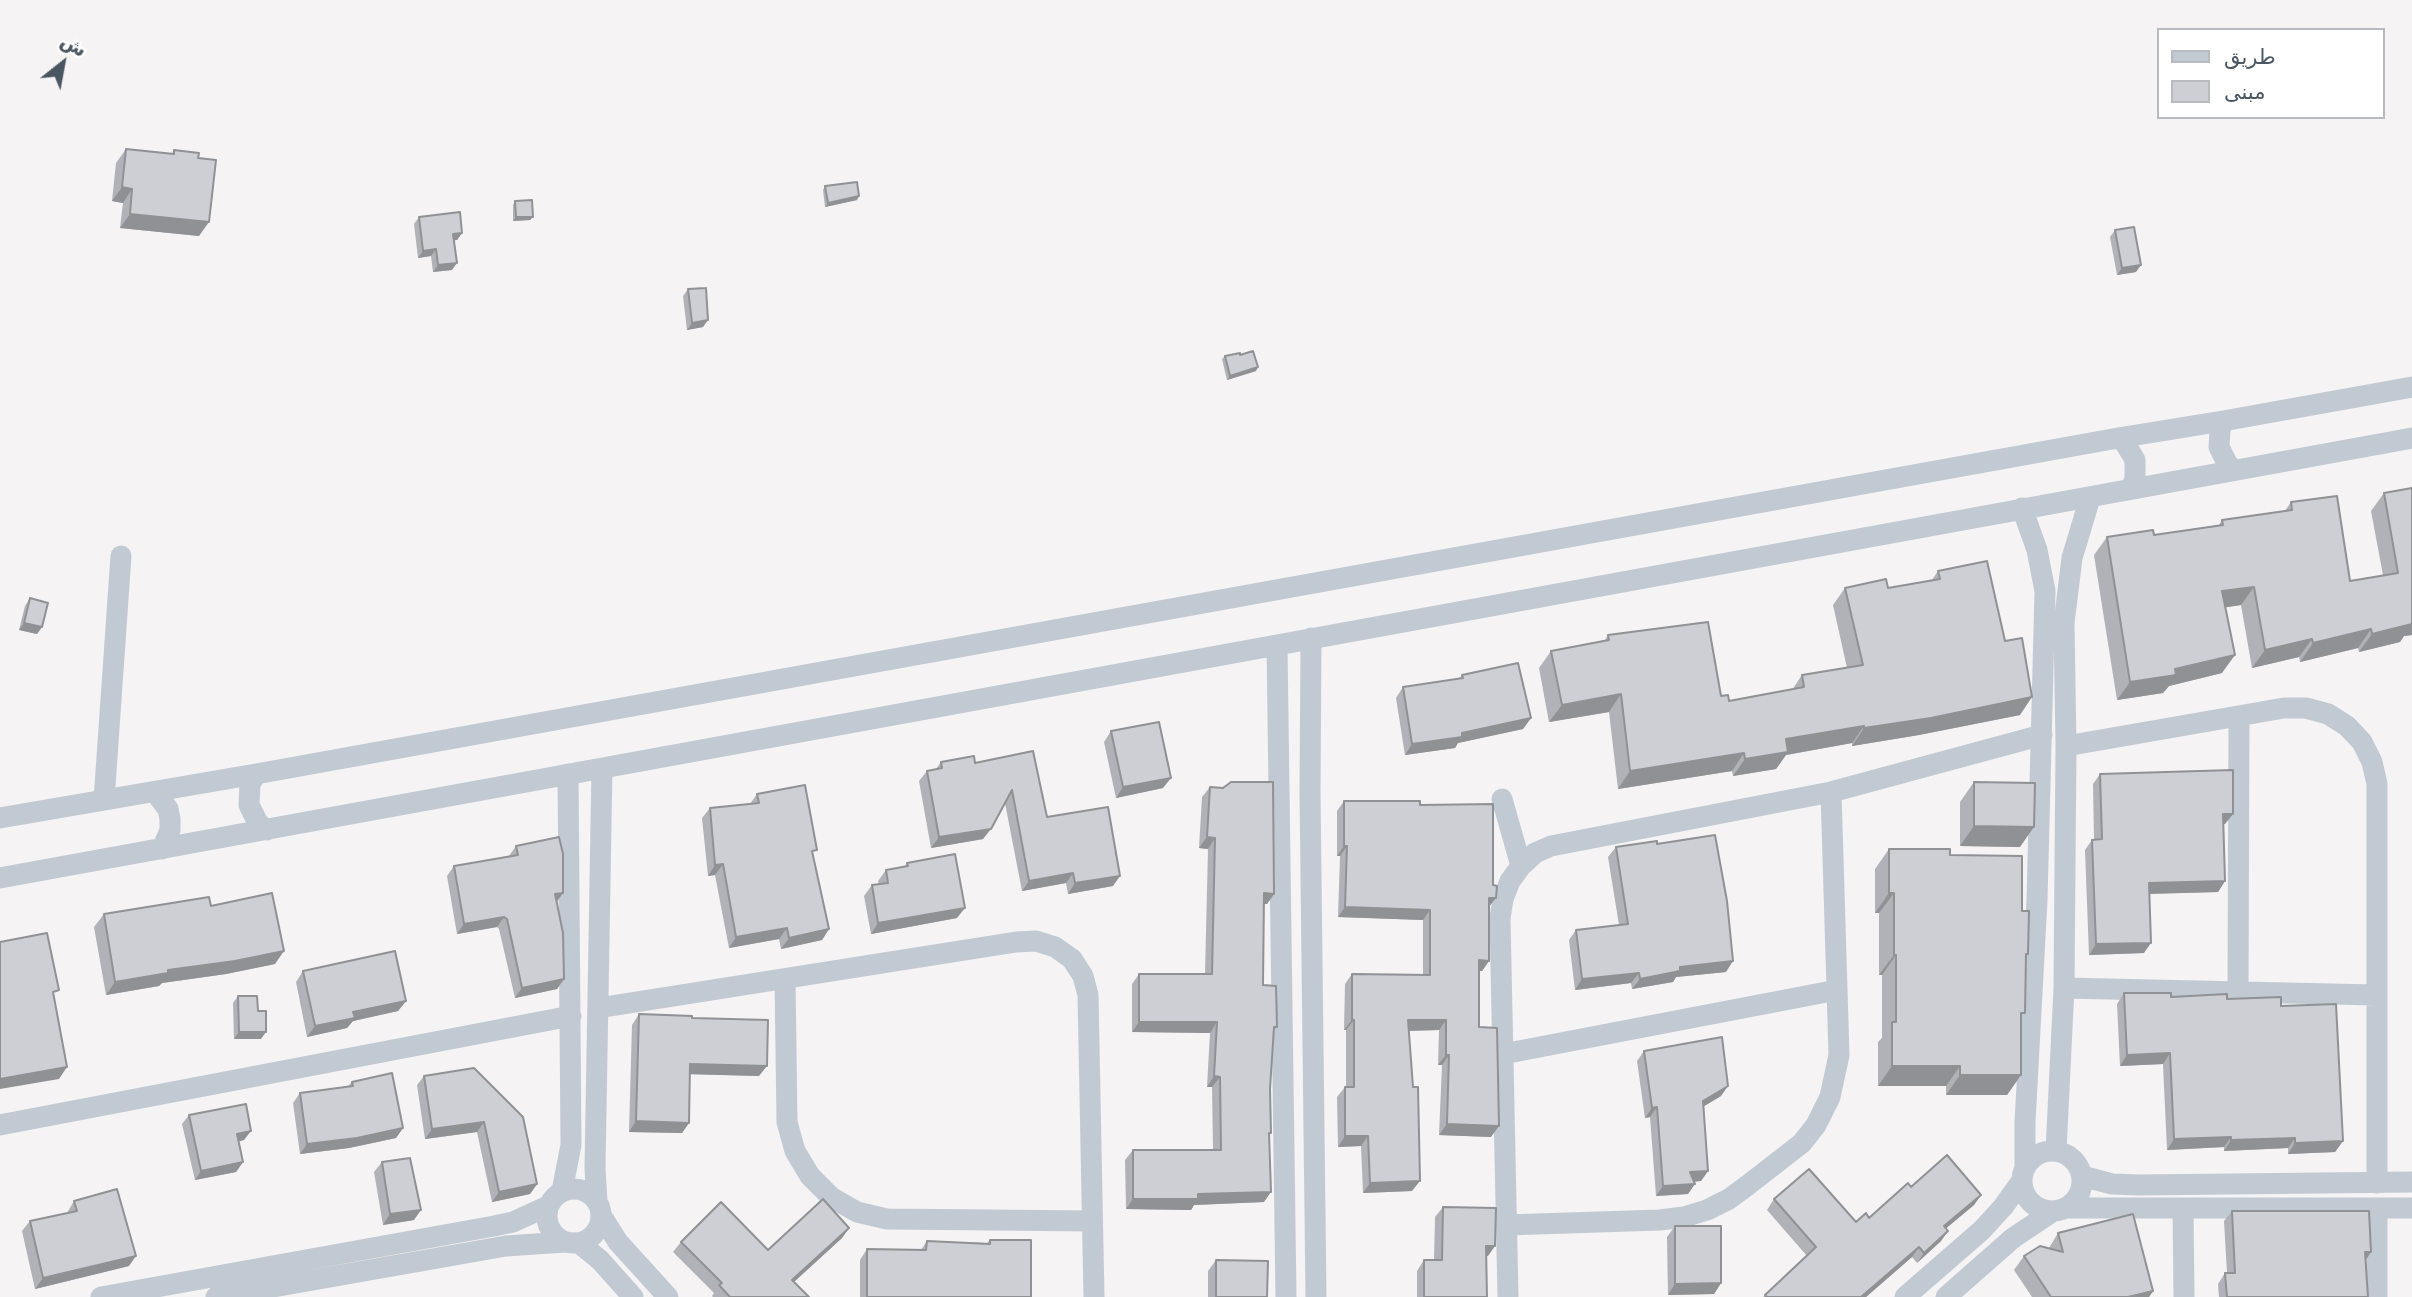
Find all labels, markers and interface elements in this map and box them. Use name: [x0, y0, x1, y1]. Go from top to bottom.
north arrow: [28, 28, 98, 98]
legend: [2156, 28, 2384, 119]
text: ش: [57, 29, 91, 61]
text: طريق: [2224, 45, 2276, 69]
text: مبنى: [2224, 80, 2265, 104]

